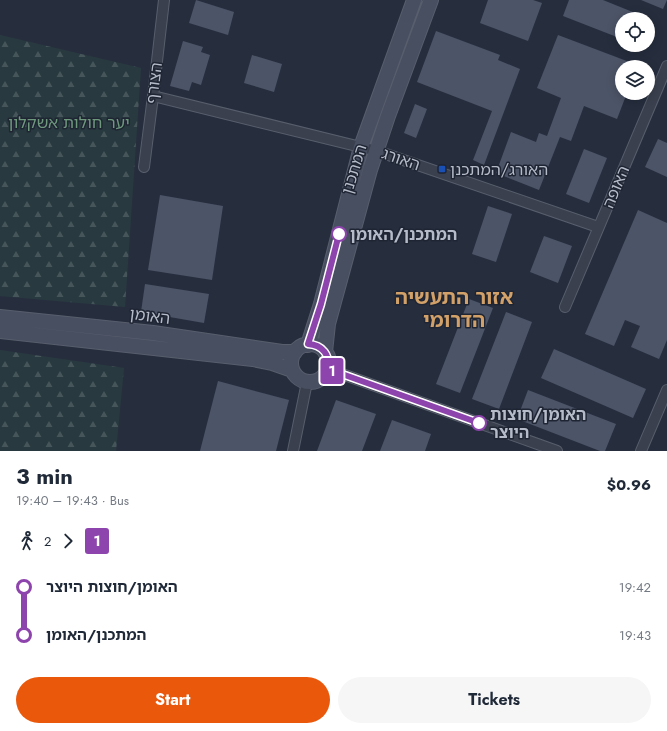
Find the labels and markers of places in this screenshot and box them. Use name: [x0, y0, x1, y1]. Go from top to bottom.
place label: האורג/המתכנן: [450, 158, 548, 181]
marker: האורג/המתכנן: [437, 164, 447, 174]
place label: המתכנן/האומן: [350, 223, 457, 246]
marker: המתכנן/האומן: [331, 226, 347, 242]
place label: האומן/חוצות היוצר: [490, 403, 586, 444]
marker: האומן/חוצות היוצר: [471, 415, 487, 431]

